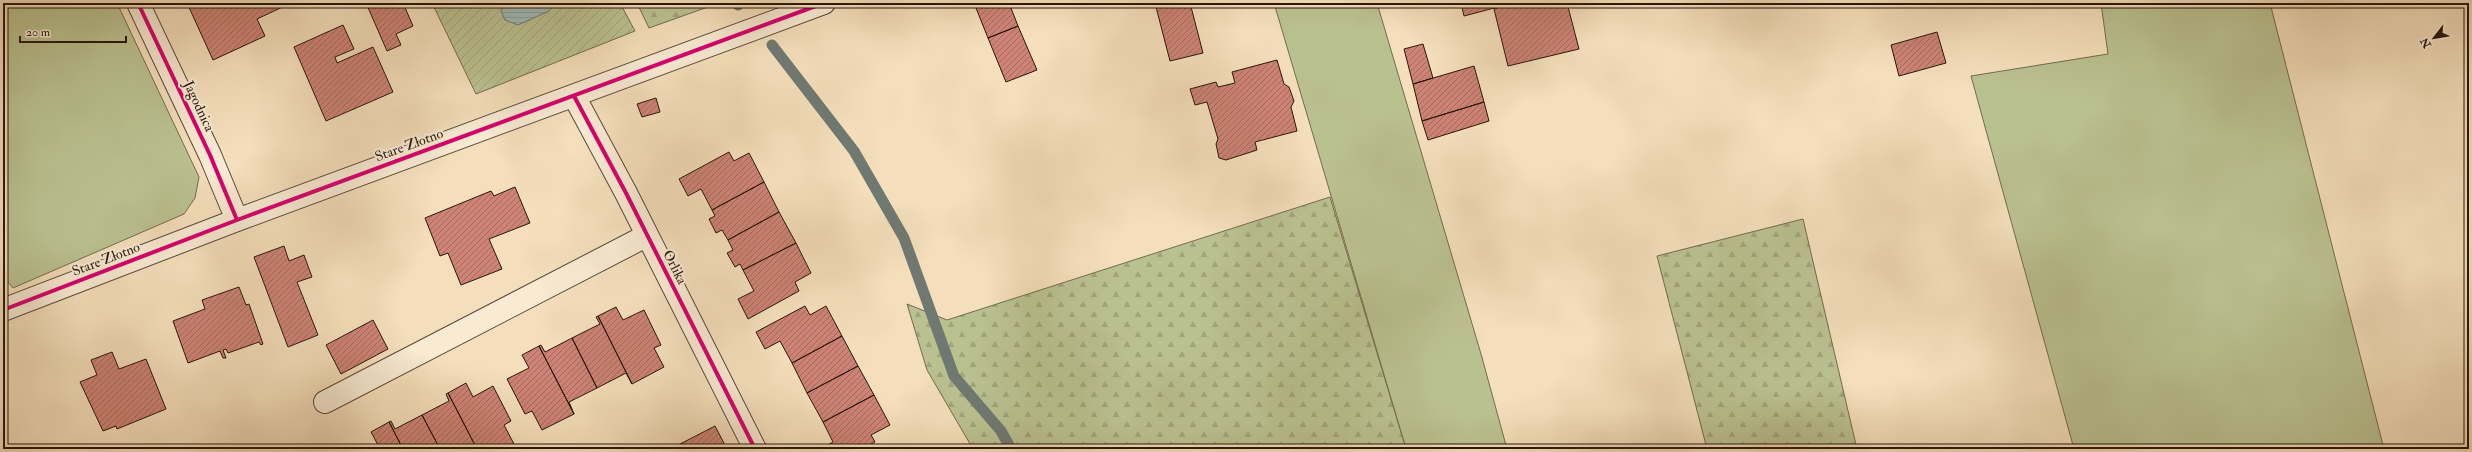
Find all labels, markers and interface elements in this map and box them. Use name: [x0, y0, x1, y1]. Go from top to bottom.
scale bar: [20, 18, 126, 44]
north arrow: [2414, 18, 2454, 58]
text: 20 m: [26, 25, 51, 40]
text: N: [2417, 34, 2434, 51]
street label: Jagodnica: [179, 77, 218, 134]
street label: Stare Złotno: [373, 125, 446, 165]
street label: Stare Złotno: [70, 238, 143, 280]
street label: Orlika: [659, 247, 691, 287]

